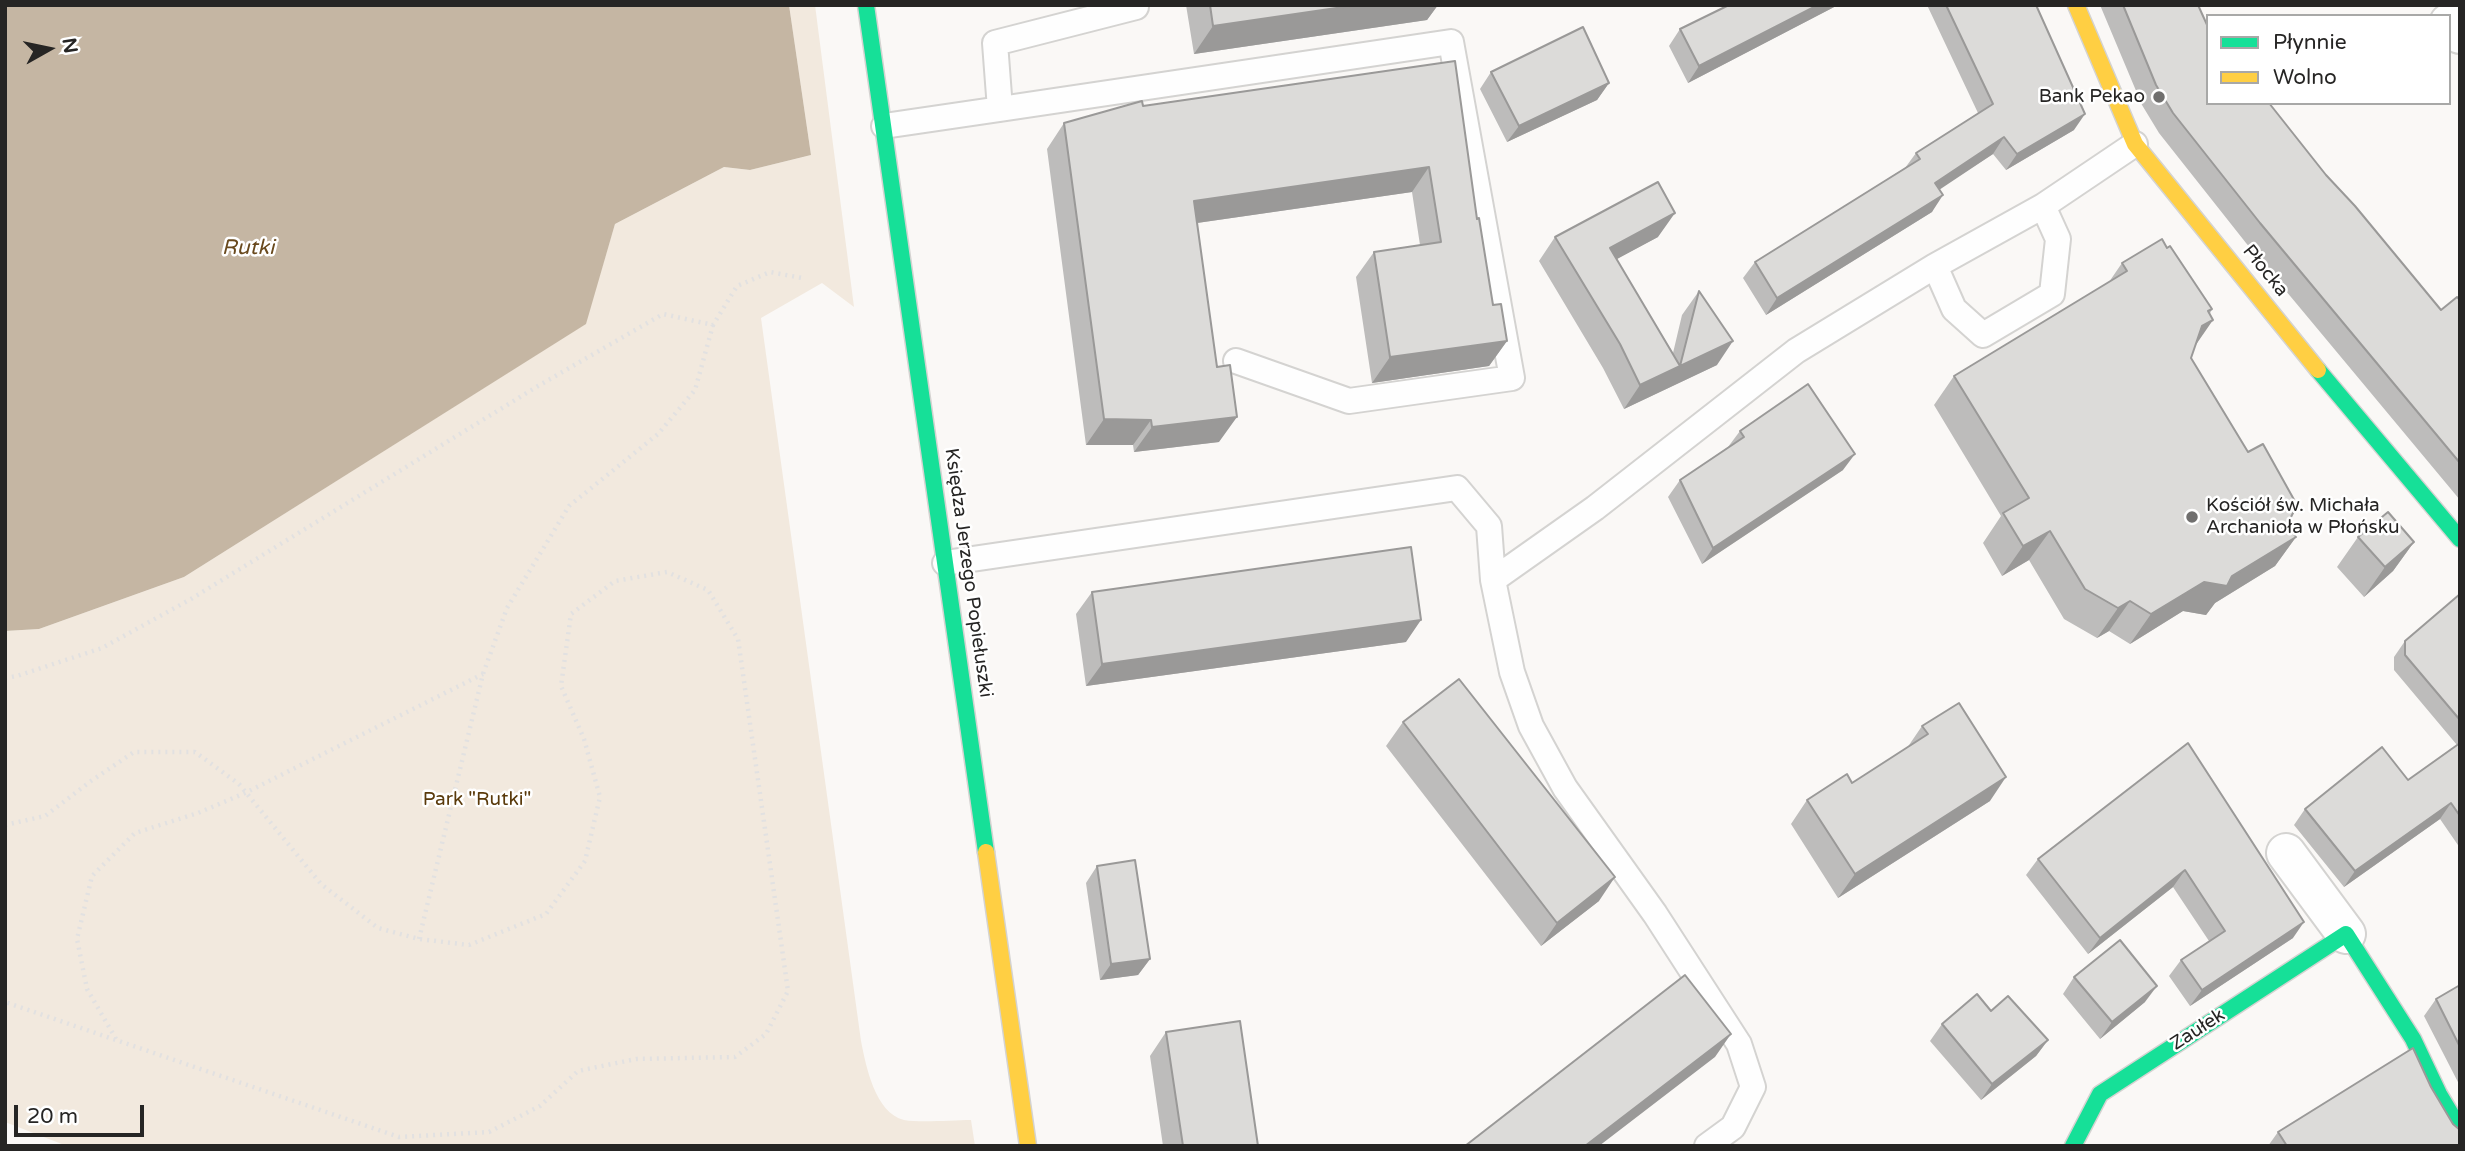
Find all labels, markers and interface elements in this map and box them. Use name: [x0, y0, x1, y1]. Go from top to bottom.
north arrow: [14, 14, 84, 84]
legend: [2206, 14, 2451, 105]
text: Płynnie: [2273, 30, 2347, 55]
text: N: [58, 36, 82, 55]
text: Wolno: [2273, 65, 2337, 90]
place label: Bank Pekao: [2039, 86, 2145, 108]
marker: Bank Pekao: [2151, 89, 2167, 105]
water label: Rutki: [222, 235, 274, 261]
street label: Płocka: [2237, 240, 2293, 302]
street label: Księdza Jerzego Popiełuszki: [939, 447, 997, 699]
place label: Kościół św. Michała Archanioła w Płońsku: [2206, 495, 2400, 539]
marker: Kościół św. Michała Archanioła w Płońsku: [2184, 509, 2200, 525]
park label: Park "Rutki": [423, 789, 531, 811]
street label: Zaułek: [2166, 1004, 2230, 1056]
scale bar: [18, 1092, 147, 1136]
text: 20 m: [27, 1104, 78, 1129]

